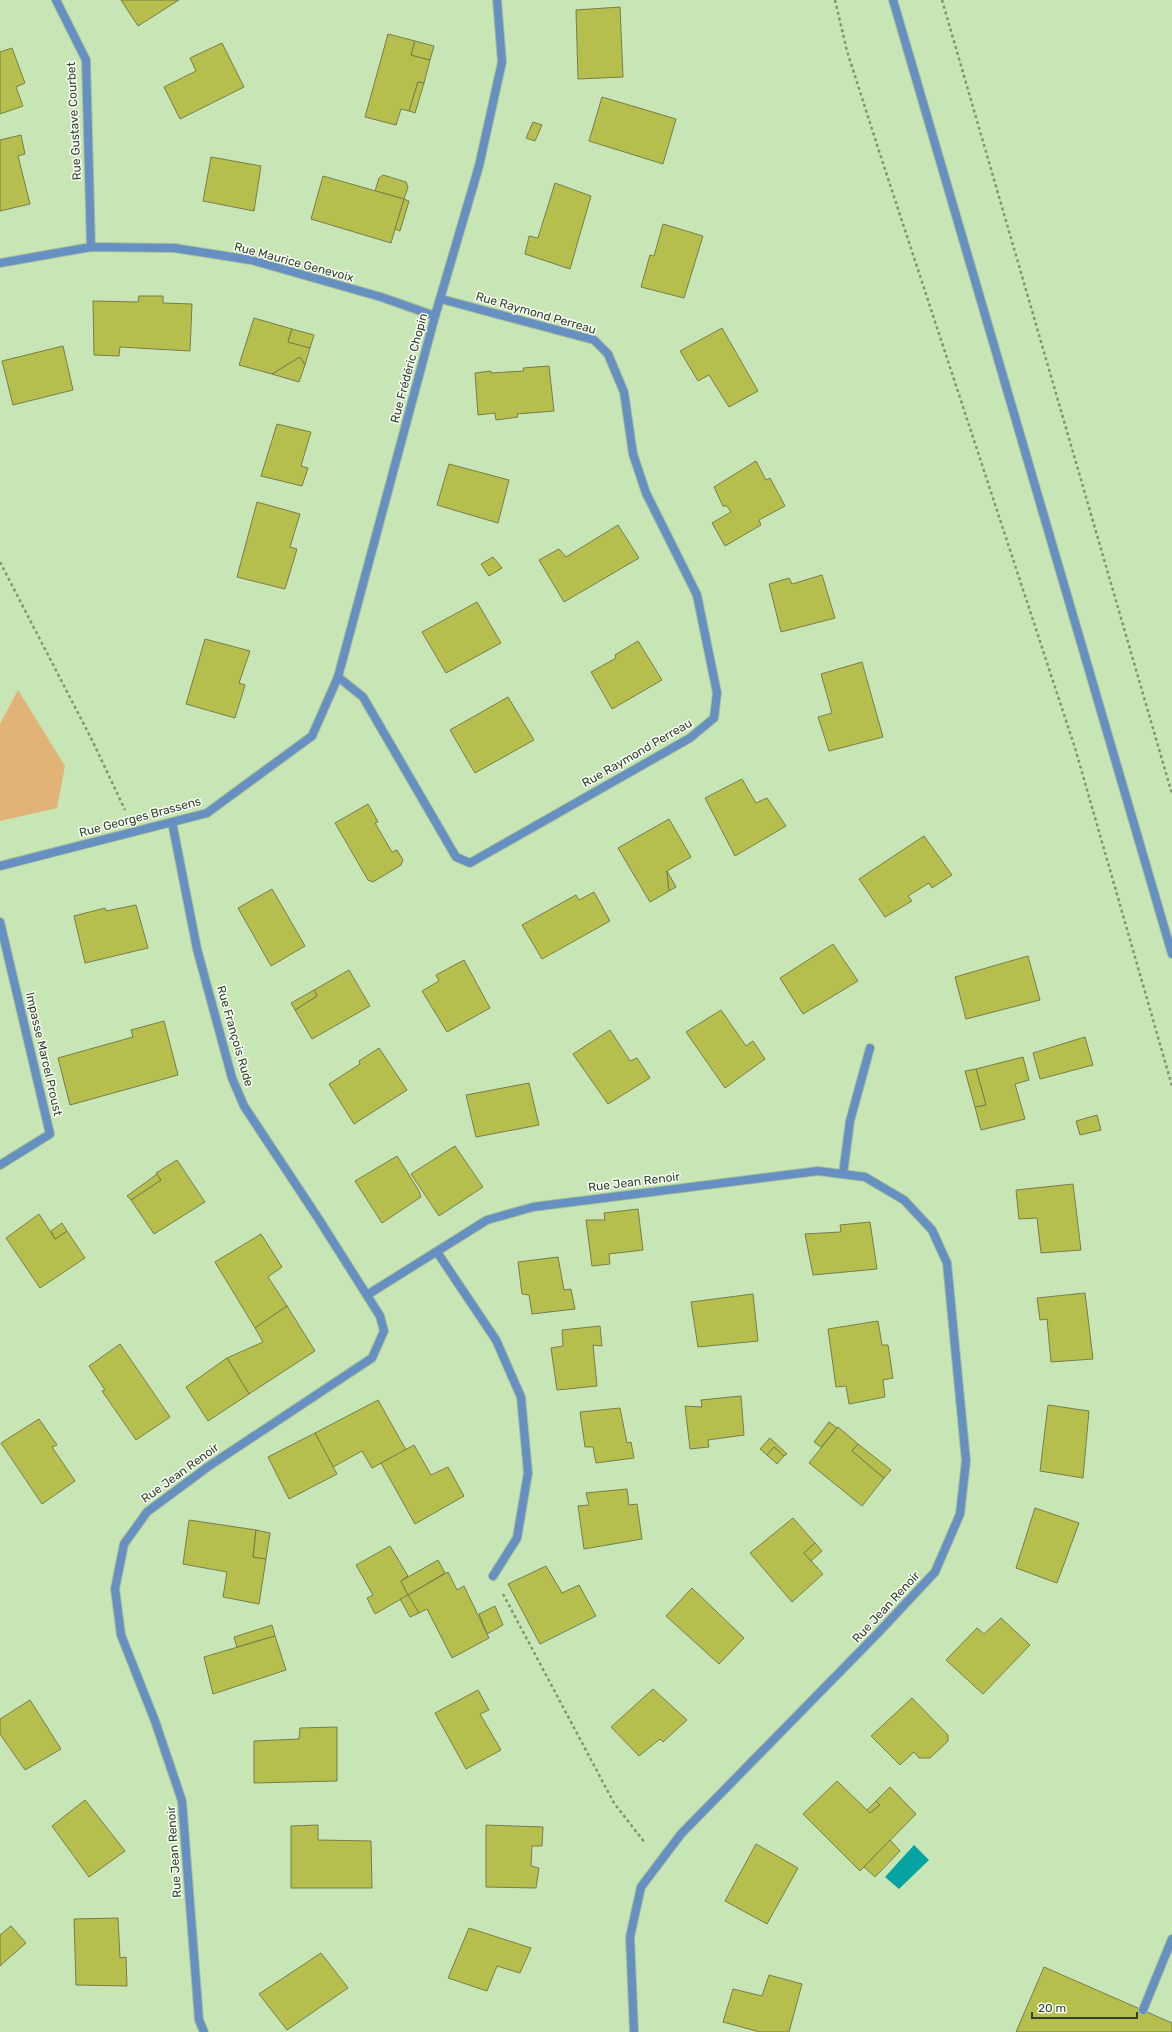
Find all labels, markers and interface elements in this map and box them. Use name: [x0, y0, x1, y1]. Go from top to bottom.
street label: Rue Gustave Courbet: [64, 61, 84, 181]
street label: Rue Maurice Genevoix: [233, 239, 356, 285]
street label: Rue Raymond Perreau: [474, 289, 598, 337]
street label: Rue Frédéric Chopin: [388, 312, 430, 424]
street label: Rue Raymond Perreau: [580, 716, 694, 790]
street label: Rue Georges Brassens: [78, 794, 202, 840]
street label: Rue François Rude: [214, 984, 256, 1088]
street label: Impasse Marcel Proust: [23, 991, 65, 1117]
street label: Rue Jean Renoir: [587, 1169, 681, 1195]
street label: Rue Jean Renoir: [139, 1440, 222, 1506]
street label: Rue Jean Renoir: [849, 1568, 923, 1645]
street label: Rue Jean Renoir: [164, 1805, 184, 1898]
scale bar: [1032, 1994, 1137, 2020]
text: 20 m: [1038, 2001, 1066, 2015]

